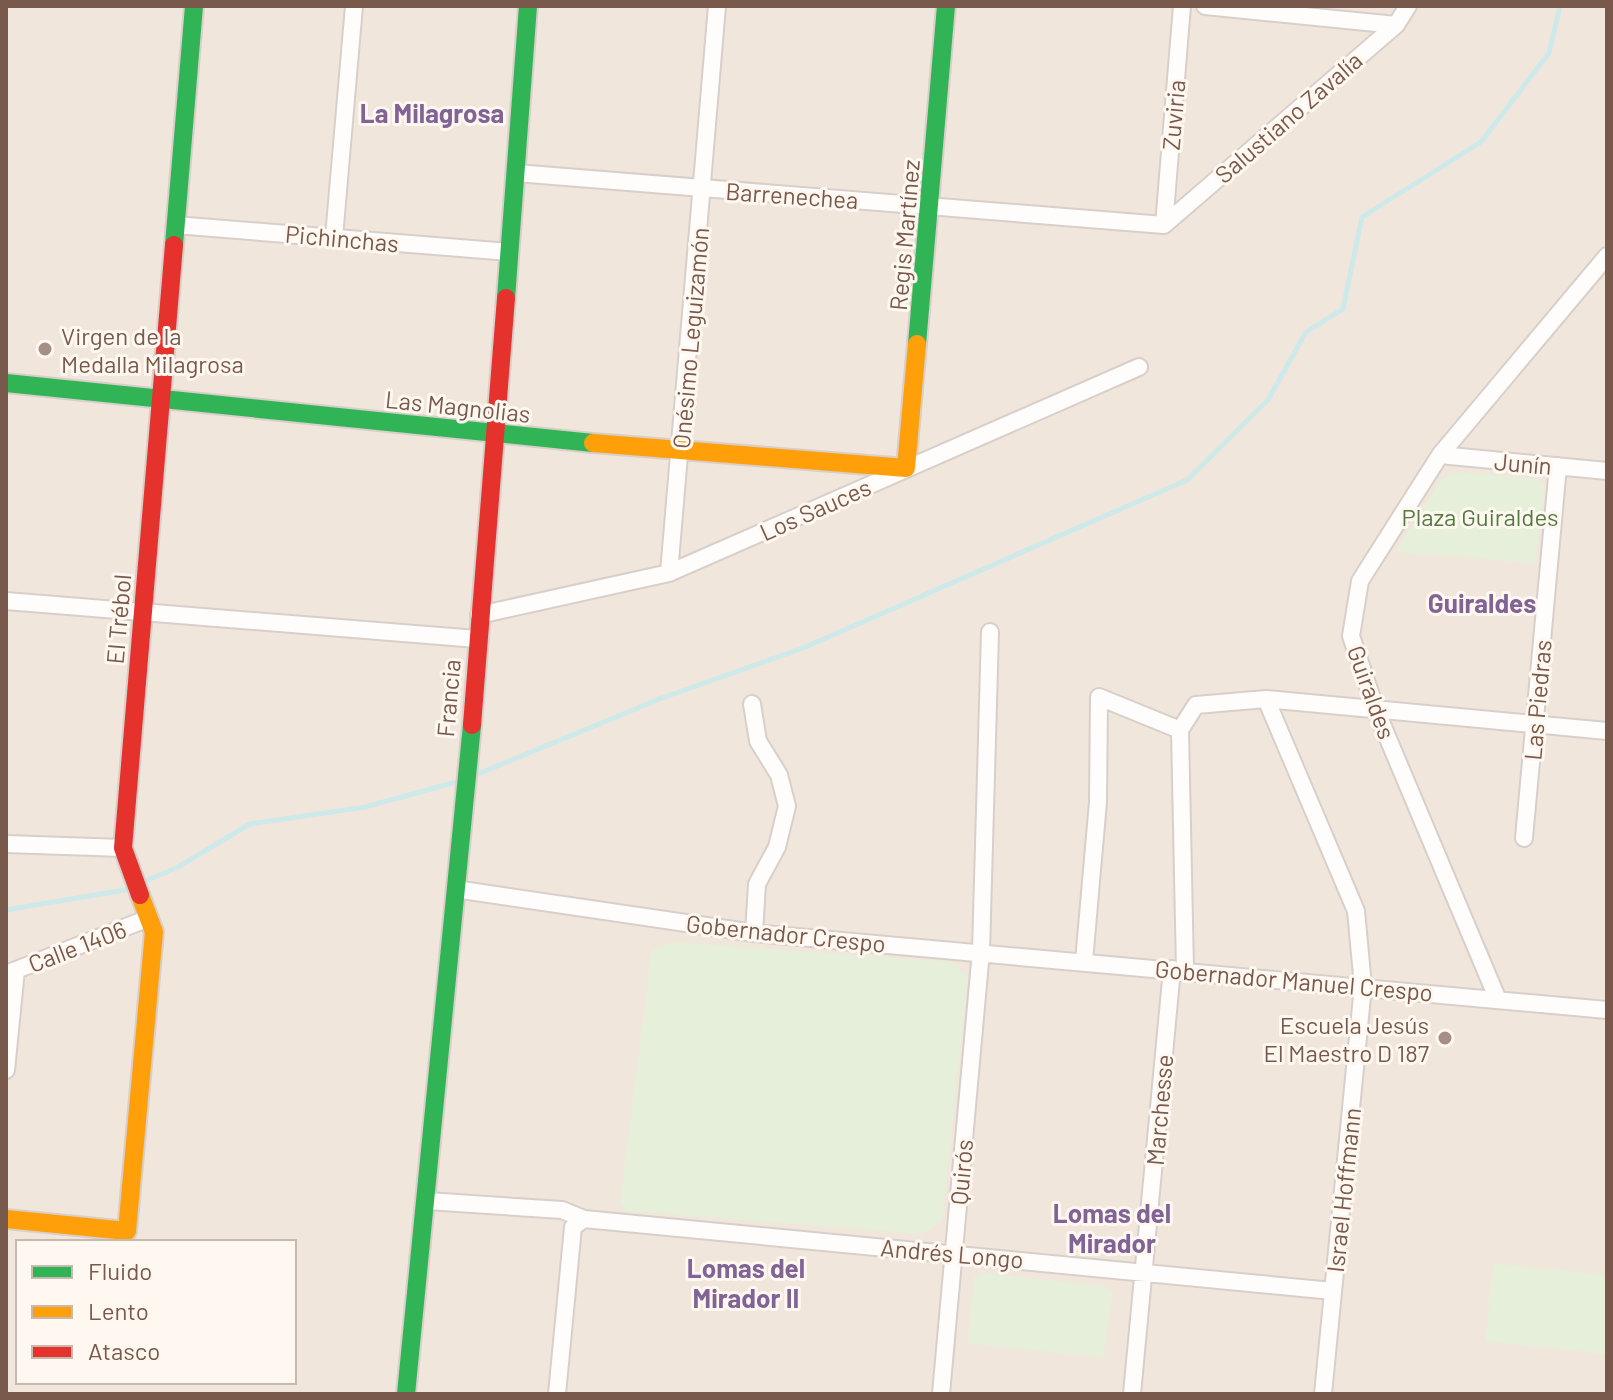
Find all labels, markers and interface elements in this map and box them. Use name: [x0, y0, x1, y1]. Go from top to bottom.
street label: Salustiano Zavalía: [1208, 45, 1368, 189]
street label: Zuviria: [1155, 79, 1191, 151]
district label: La Milagrosa: [360, 97, 504, 128]
street label: Regis Martínez: [883, 158, 925, 312]
street label: Barrenechea: [725, 176, 859, 214]
street label: Pichinchas: [284, 219, 400, 257]
street label: Onésimo Leguizamón: [666, 226, 714, 450]
place label: Virgen de la Medalla Milagrosa: [61, 321, 244, 378]
marker: Virgen de la Medalla Milagrosa: [36, 340, 54, 358]
street label: Las Magnolias: [384, 384, 532, 428]
street label: Junín: [1493, 446, 1553, 480]
street label: Los Sauces: [755, 472, 875, 546]
park label: Plaza Guiraldes: [1401, 502, 1559, 531]
street label: El Trébol: [100, 573, 136, 665]
district label: Guiraldes: [1428, 587, 1536, 618]
street label: Las Piedras: [1517, 638, 1557, 762]
street label: Guiraldes: [1342, 641, 1402, 743]
street label: Francia: [430, 658, 466, 738]
street label: Gobernador Crespo: [685, 908, 887, 958]
street label: Calle 1406: [24, 914, 130, 978]
street label: Gobernador Manuel Crespo: [1154, 953, 1434, 1007]
place label: Escuela Jesús El Maestro D 187: [1264, 1010, 1429, 1067]
marker: Escuela Jesús El Maestro D 187: [1436, 1029, 1454, 1047]
street label: Marchesse: [1140, 1053, 1178, 1167]
street label: Israel Hoffmann: [1320, 1106, 1366, 1274]
street label: Quirós: [944, 1138, 978, 1206]
district label: Lomas del Mirador: [1053, 1197, 1171, 1258]
street label: Andrés Longo: [879, 1232, 1025, 1274]
legend: [16, 1240, 296, 1384]
district label: Lomas del Mirador II: [687, 1252, 805, 1313]
text: Fluido: [88, 1256, 152, 1285]
text: Lento: [88, 1296, 149, 1325]
text: Atasco: [88, 1336, 160, 1365]

